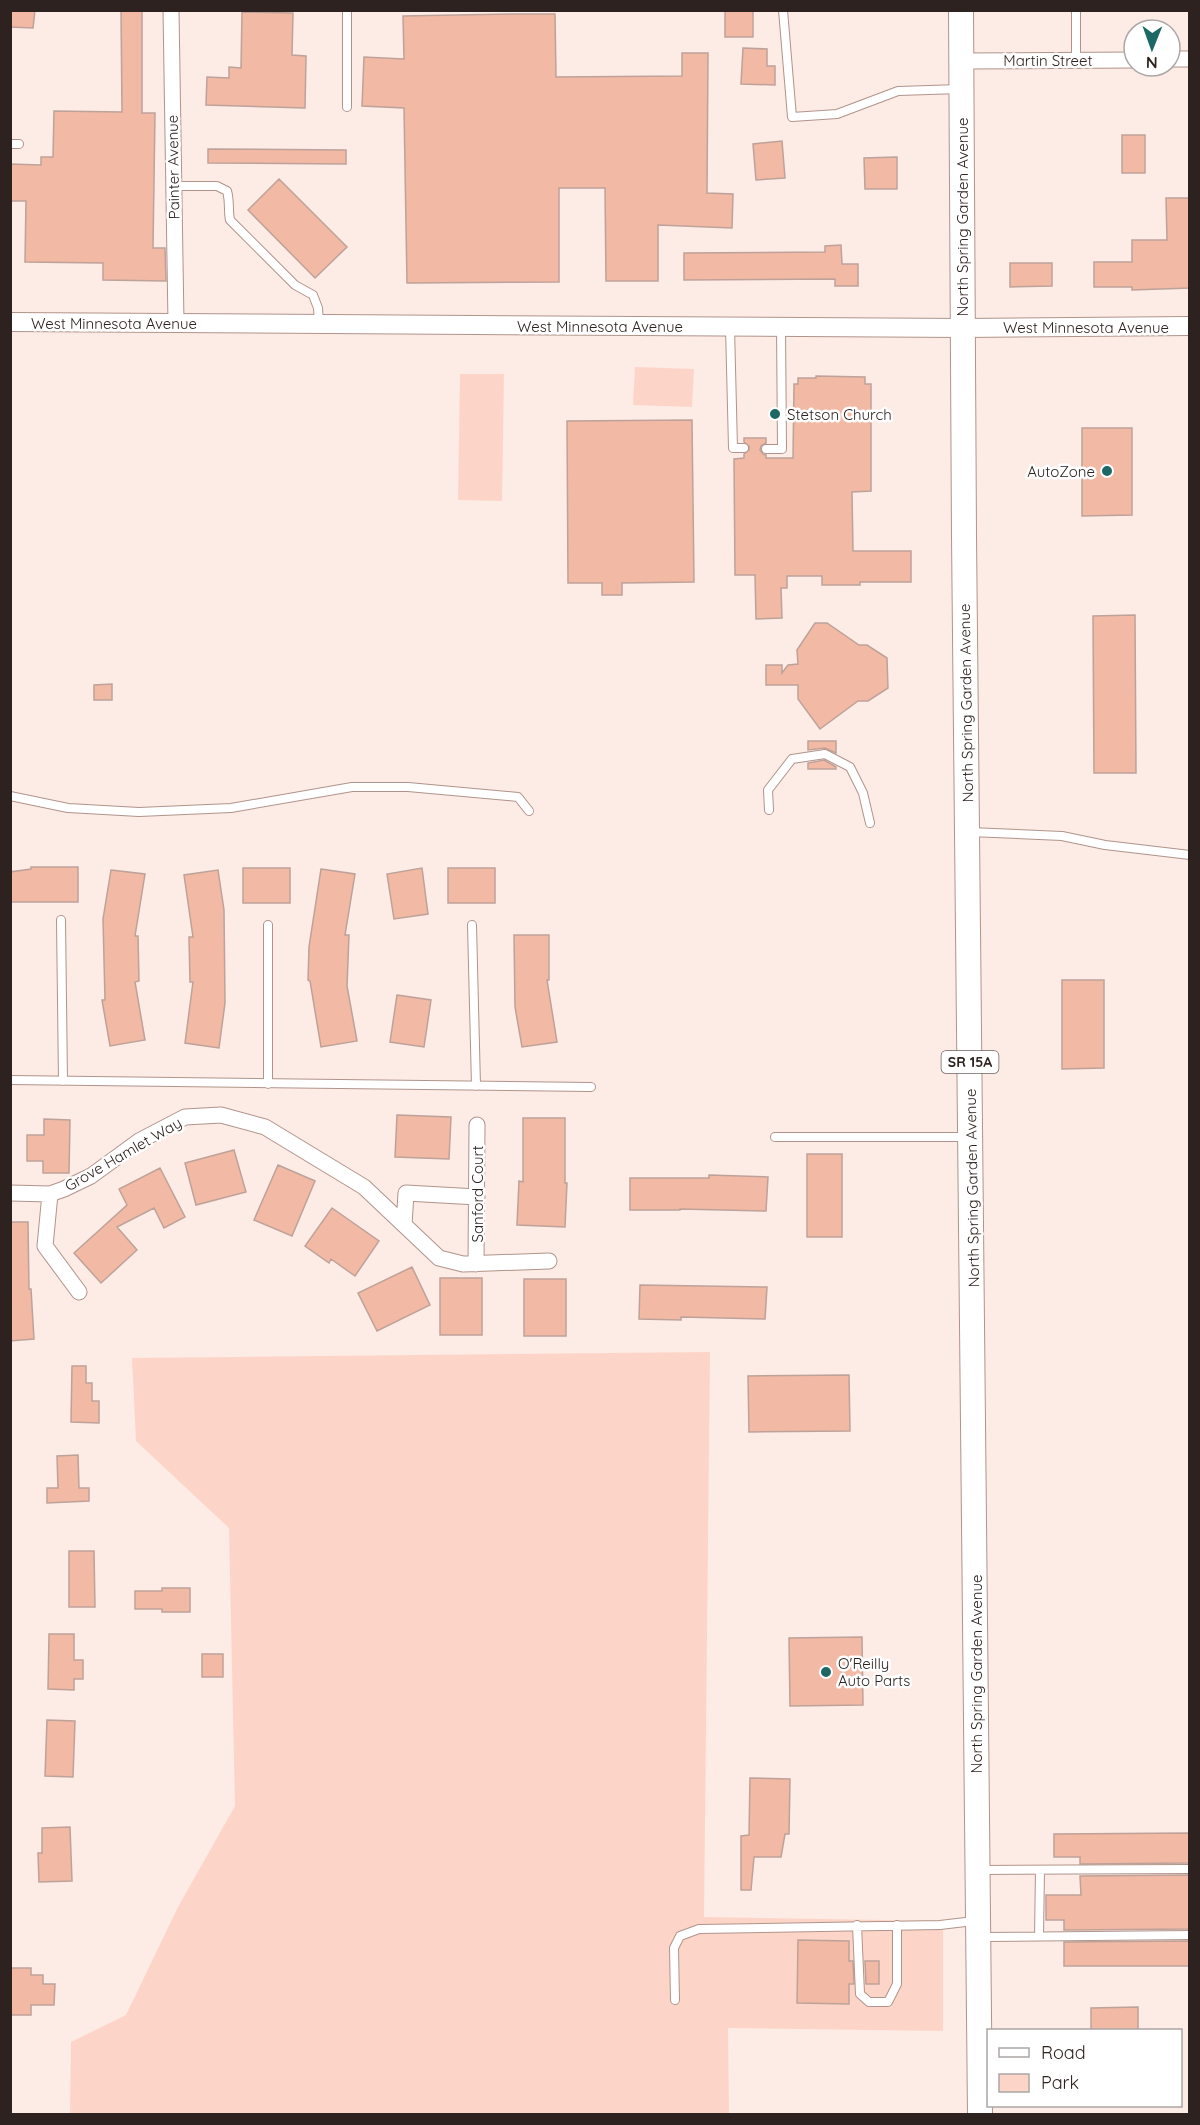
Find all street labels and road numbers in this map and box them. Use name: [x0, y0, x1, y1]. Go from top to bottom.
street label: Martin Street: [1003, 51, 1093, 70]
street label: Painter Avenue: [163, 115, 183, 219]
street label: North Spring Garden Avenue: [953, 118, 972, 316]
street label: West Minnesota Avenue: [31, 314, 197, 333]
street label: West Minnesota Avenue: [517, 317, 683, 336]
street label: West Minnesota Avenue: [1003, 318, 1169, 337]
street label: North Spring Garden Avenue: [955, 603, 977, 803]
road number: SR 15A: [942, 1051, 998, 1073]
street label: North Spring Garden Avenue: [961, 1088, 983, 1288]
street label: Grove Hamlet Way: [61, 1113, 185, 1195]
street label: Sanford Court: [468, 1146, 487, 1242]
street label: North Spring Garden Avenue: [967, 1575, 986, 1773]

